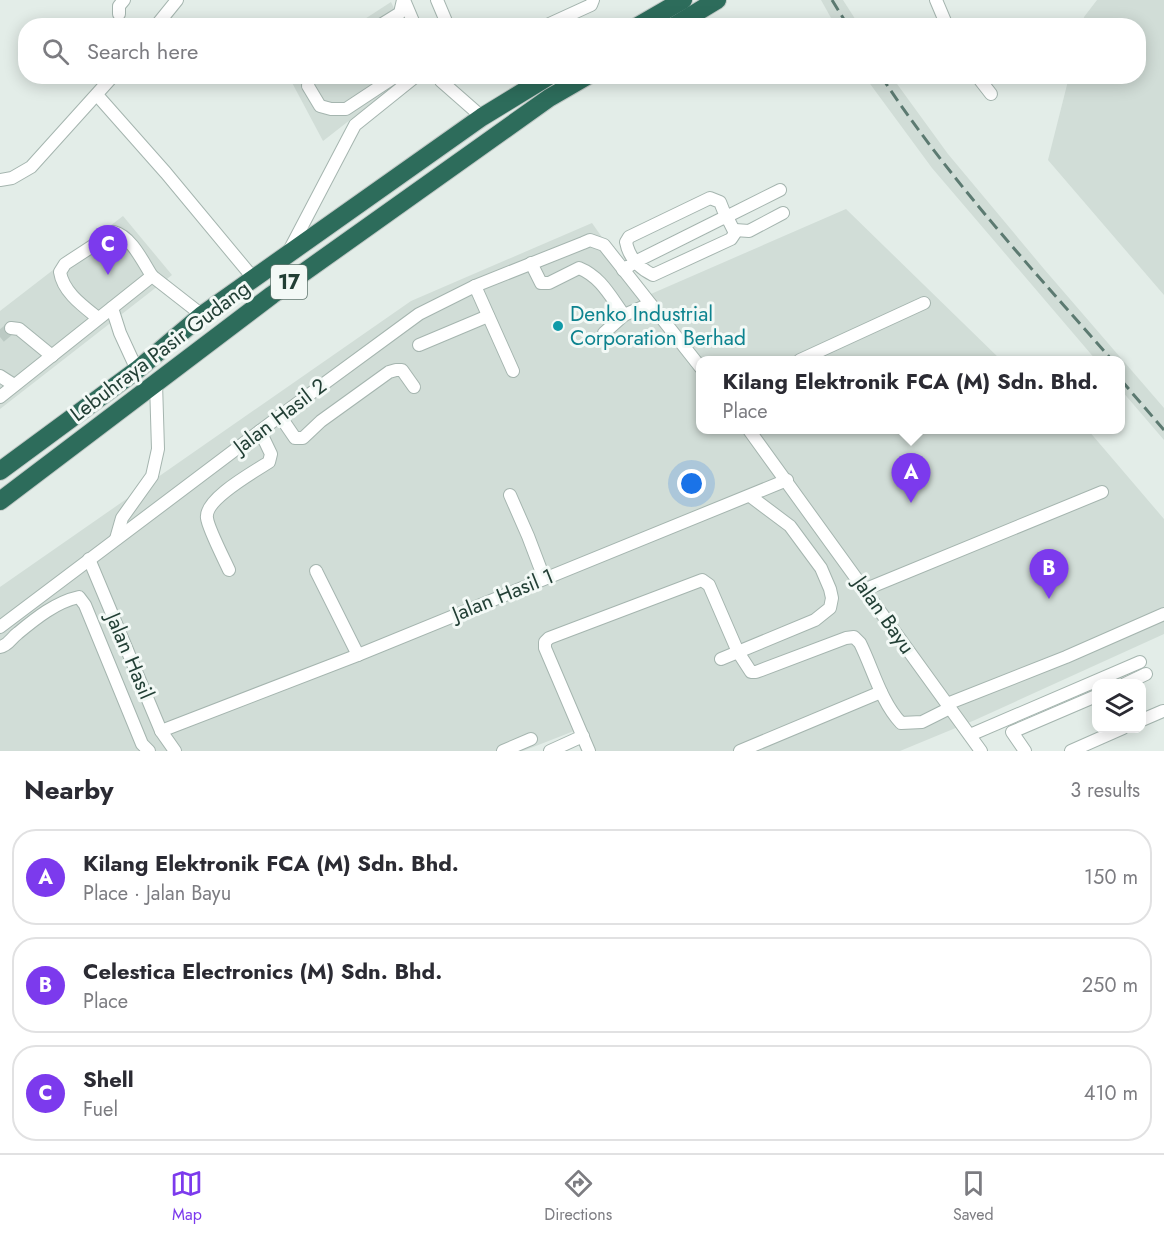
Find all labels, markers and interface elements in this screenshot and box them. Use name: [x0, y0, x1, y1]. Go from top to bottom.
search box: [18, 18, 1146, 84]
icon: search: [39, 35, 72, 68]
text: Search here: [87, 35, 198, 67]
pin: C: [88, 226, 128, 275]
road number: 17: [271, 265, 307, 299]
street label: Lebuhraya Pasir Gudang: [64, 273, 256, 429]
place label: Denko Industrial Corporation Berhad: [570, 299, 746, 353]
marker: Denko Industrial Corporation Berhad: [551, 319, 565, 333]
popup: [696, 356, 1125, 434]
text: Kilang Elektronik FCA (M) Sdn. Bhd.: [723, 365, 1098, 397]
street label: Jalan Hasil 2: [225, 371, 333, 463]
text: Place: [723, 397, 768, 426]
pin: A: [892, 454, 930, 503]
your location: [677, 469, 706, 498]
pin: B: [1030, 550, 1068, 599]
street label: Jalan Hasil 1: [445, 561, 558, 630]
street label: Jalan Bayu: [844, 567, 922, 660]
street label: Jalan Hasil: [97, 605, 162, 704]
map controls: [1092, 679, 1146, 733]
button: layers: [1092, 679, 1146, 733]
text: Nearby: [24, 771, 113, 809]
text: 3 results: [1070, 776, 1140, 805]
text: Kilang Elektronik FCA (M) Sdn. Bhd.: [83, 847, 459, 879]
text: A: [38, 863, 53, 892]
text: 150 m: [1084, 863, 1138, 892]
text: Place · Jalan Bayu: [83, 879, 231, 908]
text: Celestica Electronics (M) Sdn. Bhd.: [83, 955, 442, 987]
text: B: [39, 971, 52, 1000]
text: 250 m: [1082, 971, 1138, 1000]
text: Place: [83, 987, 128, 1016]
text: Shell: [83, 1063, 134, 1095]
text: C: [38, 1079, 53, 1108]
text: 410 m: [1084, 1079, 1138, 1108]
text: Fuel: [83, 1095, 118, 1124]
tab: Map: [170, 1167, 203, 1226]
tab: Directions: [544, 1167, 612, 1226]
tab: Saved: [953, 1167, 994, 1226]

